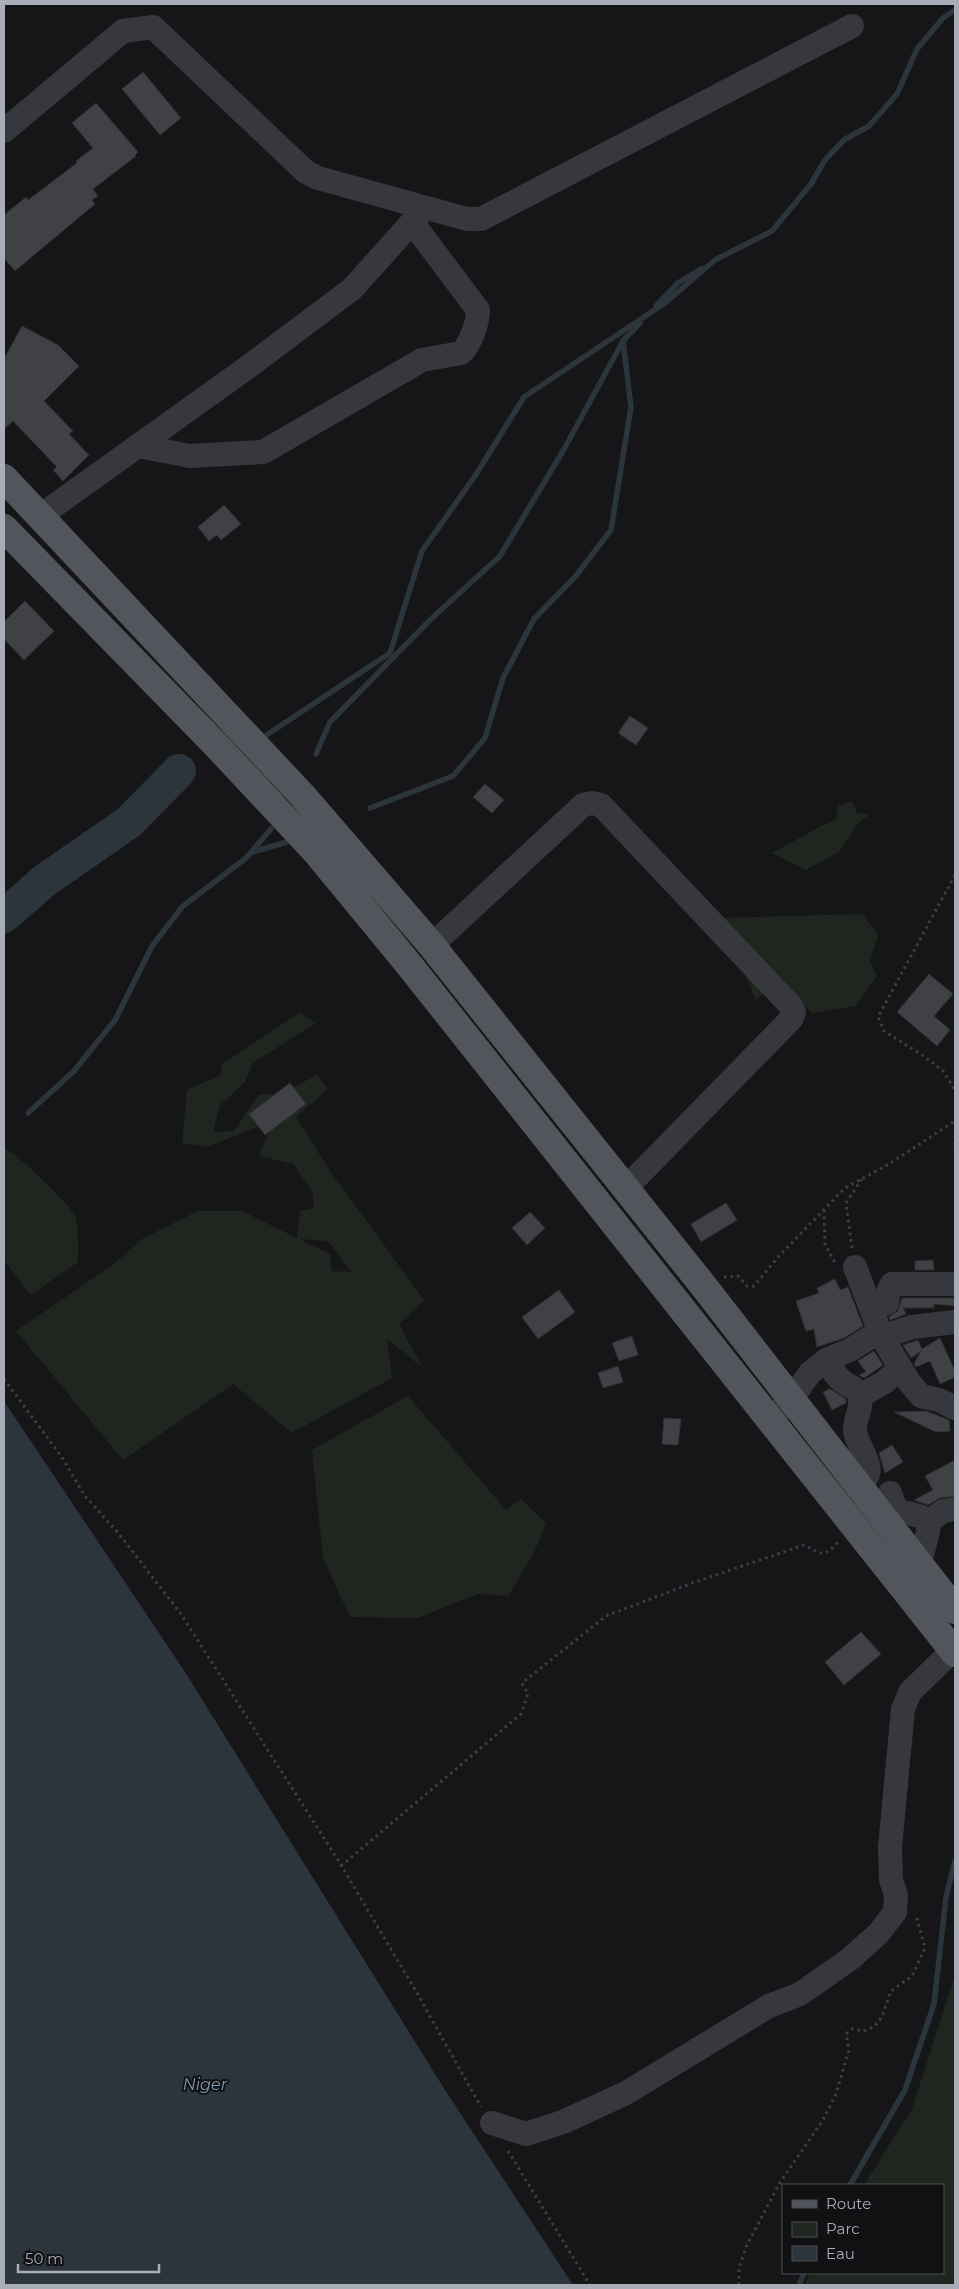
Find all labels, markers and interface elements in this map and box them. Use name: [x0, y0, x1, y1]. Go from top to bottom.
water label: Niger: [183, 2075, 228, 2094]
legend: [782, 2184, 944, 2274]
text: Route: [826, 2194, 871, 2213]
text: Parc: [826, 2219, 860, 2238]
scale bar: [18, 2242, 159, 2274]
text: Eau: [826, 2244, 855, 2263]
text: 50 m: [25, 2249, 63, 2268]

